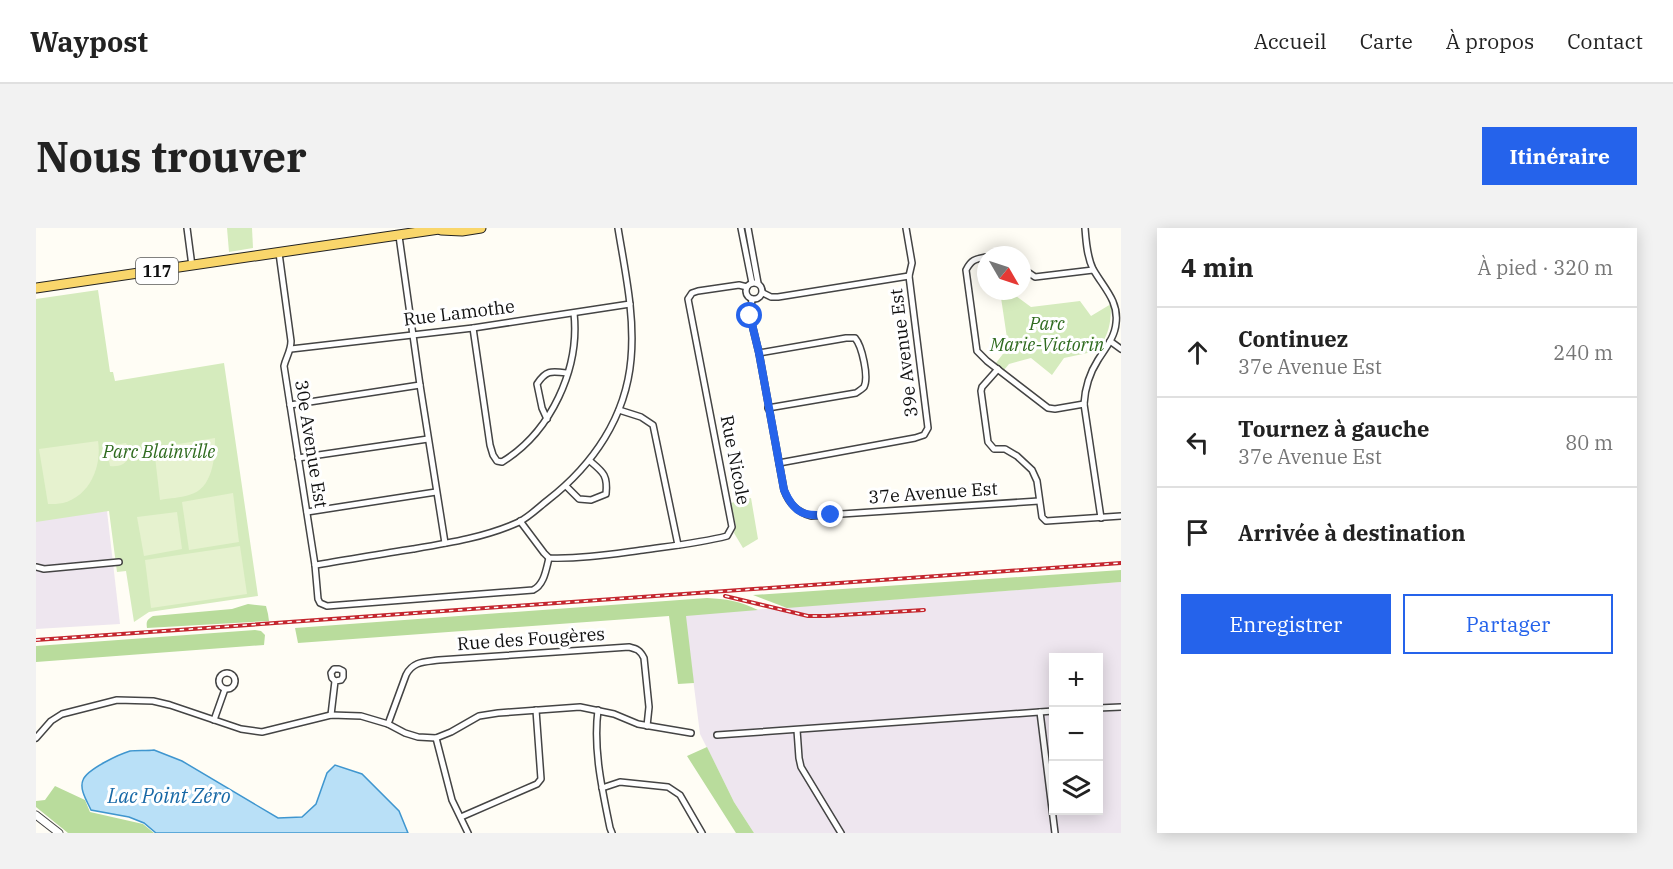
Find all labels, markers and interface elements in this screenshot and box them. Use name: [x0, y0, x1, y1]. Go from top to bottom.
text: Waypost: [30, 23, 148, 60]
text: Accueil: [1254, 27, 1327, 55]
text: Carte: [1360, 27, 1413, 55]
text: À propos: [1446, 27, 1534, 55]
text: Contact: [1567, 27, 1643, 55]
button: Itinéraire: [1482, 127, 1637, 185]
text: Nous trouver: [36, 129, 307, 184]
north arrow: [977, 246, 1031, 300]
text: 4 min: [1181, 250, 1254, 284]
text: À pied · 320 m: [1478, 254, 1613, 281]
road number: 117: [136, 258, 178, 284]
street label: 39e Avenue Est: [884, 287, 923, 419]
street label: Rue Lamothe: [402, 294, 516, 331]
route start: [736, 302, 762, 328]
park label: Parc Marie-Victorin: [989, 312, 1105, 356]
text: Continuez: [1238, 324, 1348, 353]
icon: ahead: [1181, 336, 1214, 369]
text: 240 m: [1553, 339, 1613, 366]
text: 37e Avenue Est: [1238, 353, 1382, 380]
street label: 30e Avenue Est: [290, 378, 333, 510]
street label: Rue Nicole: [716, 413, 755, 507]
text: Tournez à gauche: [1238, 414, 1429, 443]
icon: left: [1181, 426, 1214, 459]
text: 80 m: [1565, 429, 1613, 456]
park label: Parc Blainville: [102, 440, 215, 463]
text: 37e Avenue Est: [1238, 443, 1382, 470]
street label: 37e Avenue Est: [868, 477, 998, 508]
route end: [817, 501, 843, 527]
icon: arrive: [1181, 516, 1214, 549]
text: Arrivée à destination: [1238, 518, 1466, 547]
button: Enregistrer: [1181, 594, 1391, 654]
button: Partager: [1403, 594, 1613, 654]
street label: Rue des Fougères: [456, 622, 606, 655]
map controls: [1049, 653, 1103, 815]
button: +: [1049, 653, 1103, 707]
button: −: [1049, 707, 1103, 761]
button: layers: [1049, 761, 1103, 815]
water label: Lac Point Zéro: [106, 782, 231, 809]

